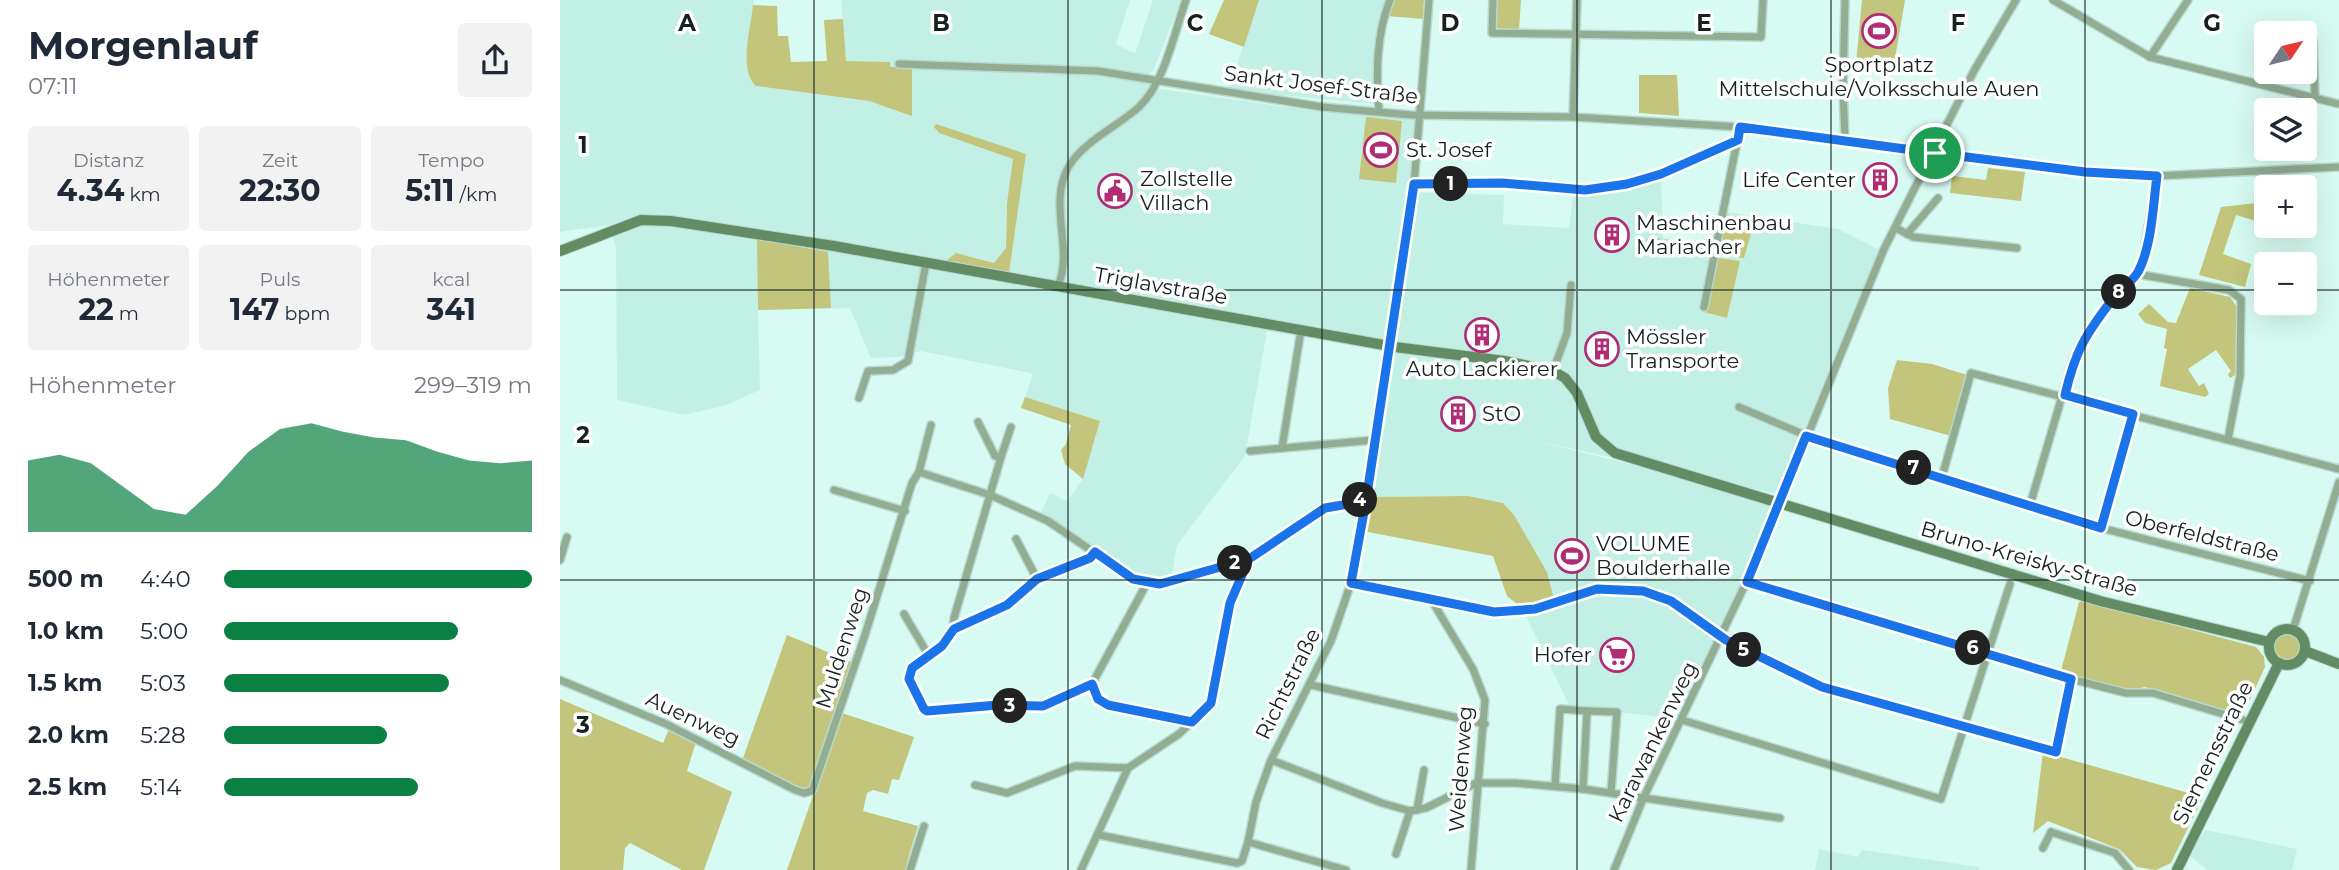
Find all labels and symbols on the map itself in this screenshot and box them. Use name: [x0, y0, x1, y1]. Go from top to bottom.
text: A: [677, 9, 696, 37]
text: B: [932, 9, 950, 37]
text: C: [1187, 9, 1204, 37]
text: D: [1441, 9, 1460, 37]
text: E: [1696, 9, 1712, 37]
text: F: [1951, 9, 1966, 37]
text: G: [2203, 9, 2221, 37]
sports icon: Sportplatz Mittelschule/Volksschule Auen: [1860, 12, 1898, 50]
north arrow: [2254, 21, 2317, 84]
place label: Sportplatz Mittelschule/Volksschule Auen: [1718, 52, 2040, 101]
street label: Sankt Josef-Straße: [1223, 60, 1420, 109]
pin: [1905, 123, 1965, 183]
text: 1: [578, 131, 588, 159]
sports icon: St. Josef: [1362, 131, 1400, 169]
place label: St. Josef: [1406, 137, 1492, 162]
building icon: Life Center: [1861, 161, 1899, 199]
place label: Zollstelle Villach: [1140, 166, 1233, 215]
pin: 1: [1434, 166, 1468, 202]
place label: Life Center: [1742, 167, 1856, 192]
public building icon: Zollstelle Villach: [1096, 172, 1134, 210]
place label: Maschinenbau Mariacher: [1636, 210, 1792, 259]
building icon: Maschinenbau Mariacher: [1593, 216, 1631, 254]
street label: Triglavstraße: [1093, 262, 1230, 310]
pin: 8: [2102, 274, 2136, 310]
building icon: Auto Lackierer: [1463, 316, 1501, 354]
place label: Mössler Transporte: [1626, 324, 1739, 373]
building icon: Mössler Transporte: [1583, 330, 1621, 368]
place label: Auto Lackierer: [1406, 356, 1558, 381]
building icon: StO: [1439, 395, 1477, 433]
place label: StO: [1482, 401, 1521, 426]
text: 2: [576, 421, 590, 449]
pin: 7: [1896, 450, 1932, 486]
pin: 4: [1342, 482, 1378, 518]
street label: Oberfeldstraße: [2122, 504, 2282, 567]
street label: Bruno-Kreisky-Straße: [1918, 516, 2140, 601]
place label: VOLUME Boulderhalle: [1596, 531, 1731, 580]
sports icon: VOLUME Boulderhalle: [1553, 537, 1591, 575]
pin: 2: [1218, 546, 1252, 580]
street label: Muldenweg: [810, 584, 873, 712]
street label: Richtstraße: [1250, 624, 1325, 743]
pin: 6: [1956, 630, 1990, 666]
pin: 5: [1726, 632, 1762, 668]
supermarket icon: Hofer: [1598, 636, 1636, 674]
place label: Hofer: [1534, 642, 1592, 667]
street label: Karawankenweg: [1603, 657, 1702, 826]
street label: Siemensstraße: [2167, 677, 2258, 828]
street label: Auenweg: [642, 686, 744, 751]
pin: 3: [993, 688, 1028, 724]
street label: Weidenweg: [1444, 705, 1477, 833]
text: 3: [575, 711, 590, 739]

